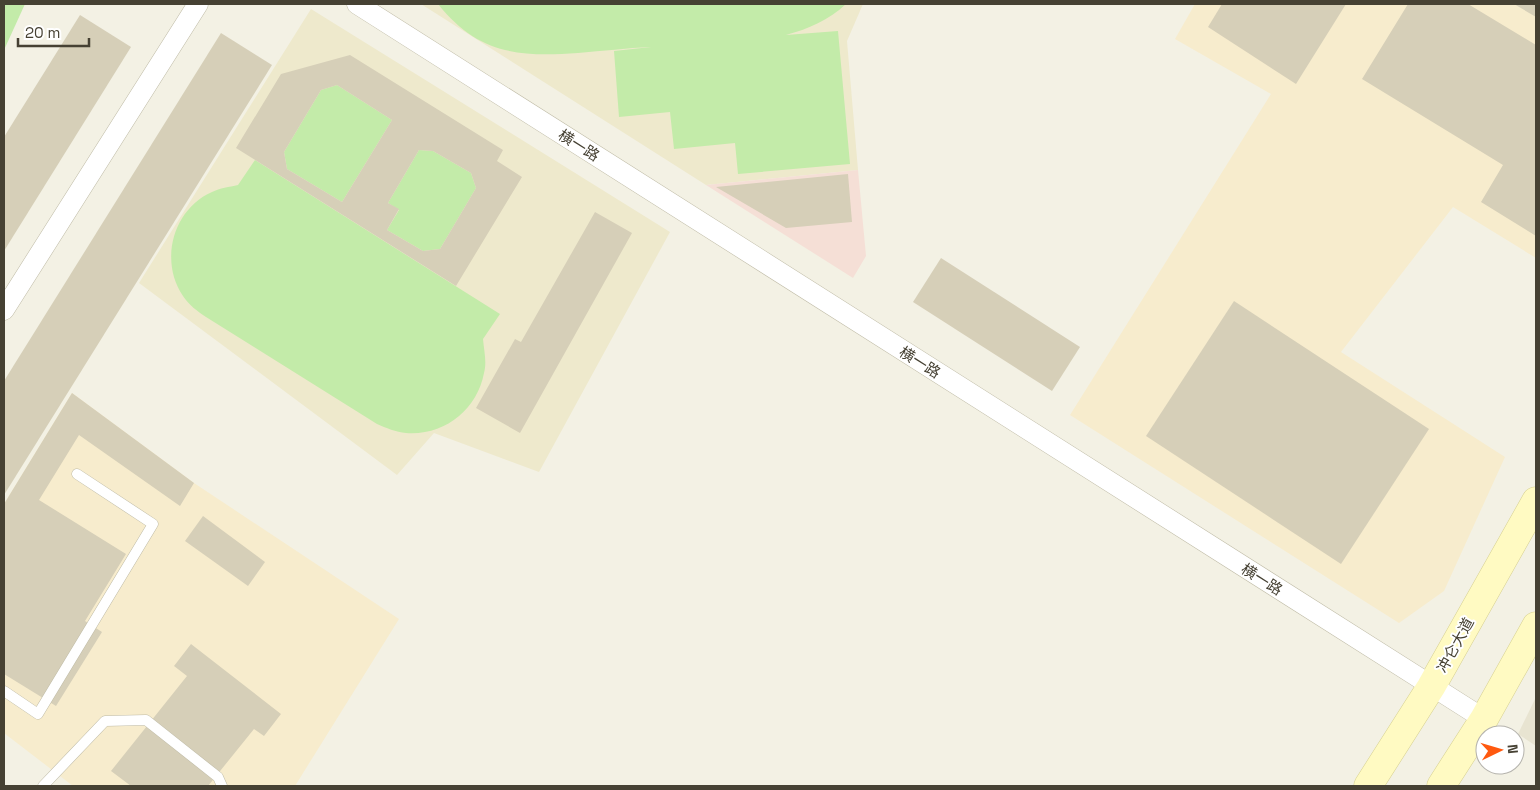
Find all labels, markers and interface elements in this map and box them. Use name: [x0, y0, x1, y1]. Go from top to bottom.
scale bar: [18, 15, 89, 47]
text: 20 m: [25, 23, 60, 42]
street label: 横一路: [555, 125, 603, 165]
street label: 横一路: [896, 342, 944, 382]
street label: 横一路: [1238, 559, 1286, 599]
street label: 冲仑大道: [1432, 614, 1478, 676]
north arrow: [1475, 725, 1525, 775]
text: N: [1504, 743, 1522, 754]

